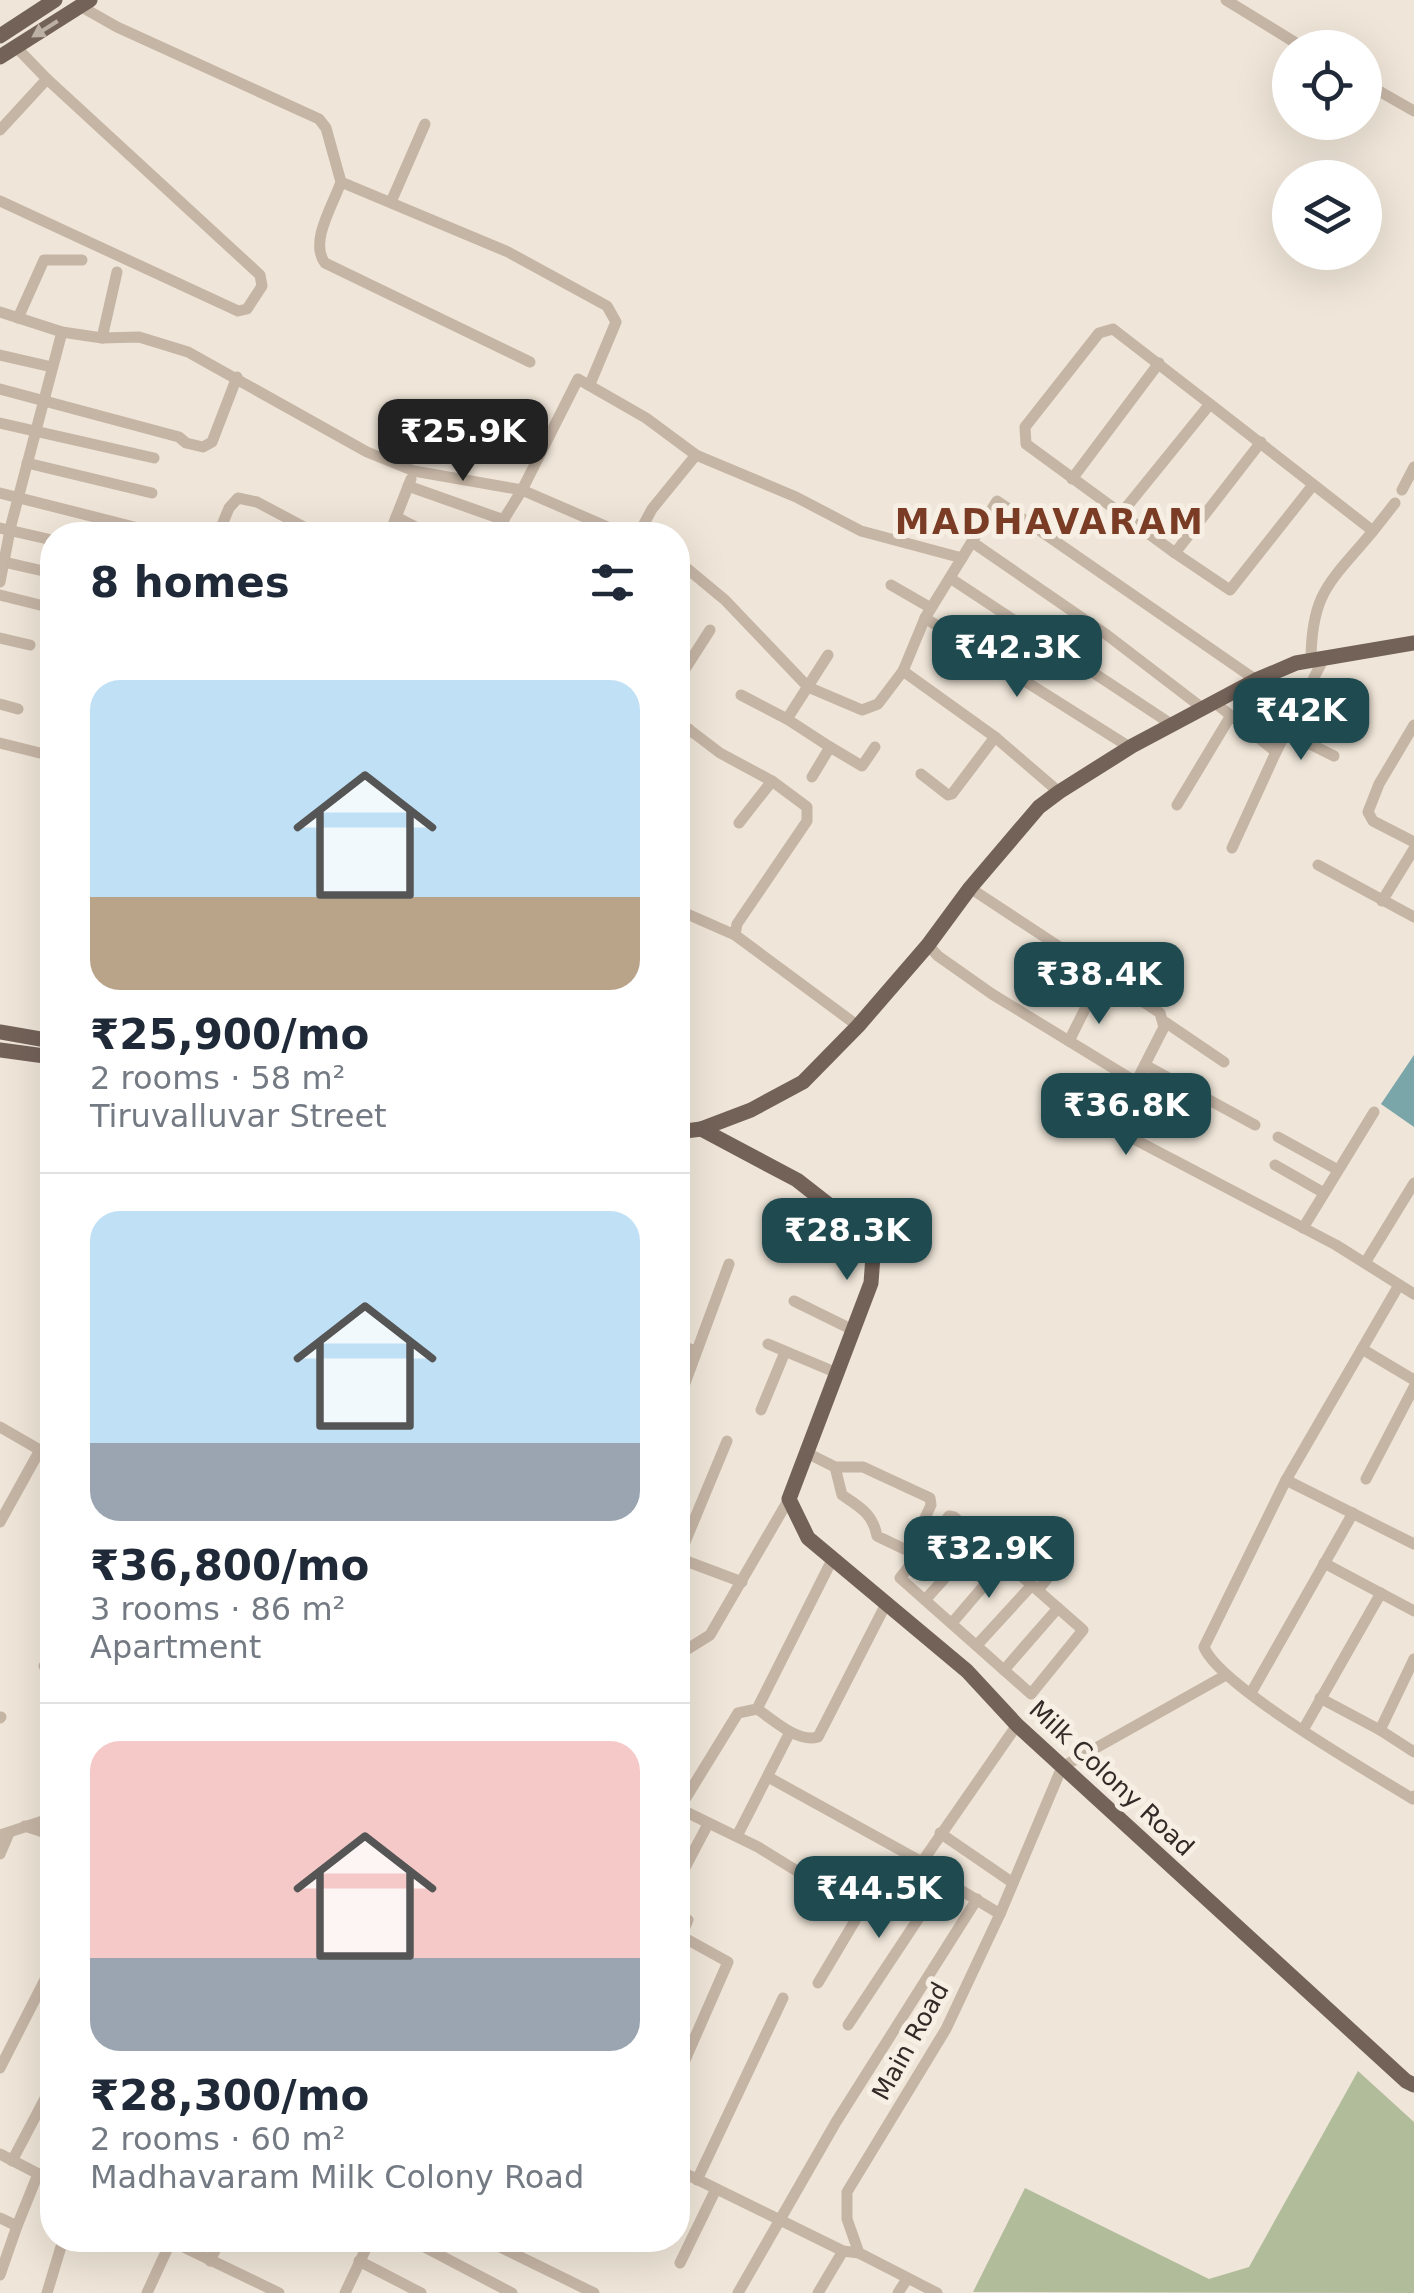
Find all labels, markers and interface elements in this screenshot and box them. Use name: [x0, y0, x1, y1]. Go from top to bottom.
one-way arrow: [31, 19, 59, 37]
map controls: [1272, 30, 1382, 270]
button: locate: [1272, 30, 1382, 140]
button: layers: [1272, 160, 1382, 270]
pin: ₹25.9K: [382, 399, 544, 484]
text: ₹25.9K: [400, 412, 526, 450]
district label: MADHAVARAM: [895, 502, 1205, 542]
icon: filters: [585, 555, 640, 610]
text: 8 homes: [90, 558, 290, 607]
pin: ₹42.3K: [936, 615, 1098, 700]
text: ₹42.3K: [954, 628, 1080, 666]
pin: ₹42K: [1242, 678, 1360, 763]
text: ₹42K: [1255, 691, 1347, 729]
icon: home: [275, 745, 455, 925]
pin: ₹38.4K: [1018, 942, 1180, 1027]
text: ₹38.4K: [1036, 955, 1162, 993]
text: ₹25,900/mo: [90, 1010, 369, 1059]
text: 2 rooms · 58 m²: [90, 1059, 345, 1097]
pin: ₹36.8K: [1045, 1073, 1207, 1158]
text: ₹36.8K: [1063, 1086, 1189, 1124]
text: Tiruvalluvar Street: [90, 1097, 387, 1135]
pin: ₹28.3K: [766, 1198, 928, 1283]
text: ₹28.3K: [784, 1211, 910, 1249]
icon: home: [275, 1276, 455, 1456]
pin: ₹32.9K: [908, 1516, 1070, 1601]
text: ₹32.9K: [926, 1529, 1052, 1567]
text: ₹36,800/mo: [90, 1541, 369, 1590]
text: 3 rooms · 86 m²: [90, 1590, 345, 1628]
text: Apartment: [90, 1628, 261, 1666]
street label: Milk Colony Road: [1023, 1695, 1200, 1862]
icon: home: [275, 1806, 455, 1986]
pin: ₹44.5K: [798, 1856, 960, 1941]
text: ₹44.5K: [816, 1869, 942, 1907]
street label: Main Road: [866, 1977, 955, 2105]
text: ₹28,300/mo: [90, 2071, 369, 2120]
text: 2 rooms · 60 m²: [90, 2120, 345, 2158]
text: Madhavaram Milk Colony Road: [90, 2158, 584, 2196]

